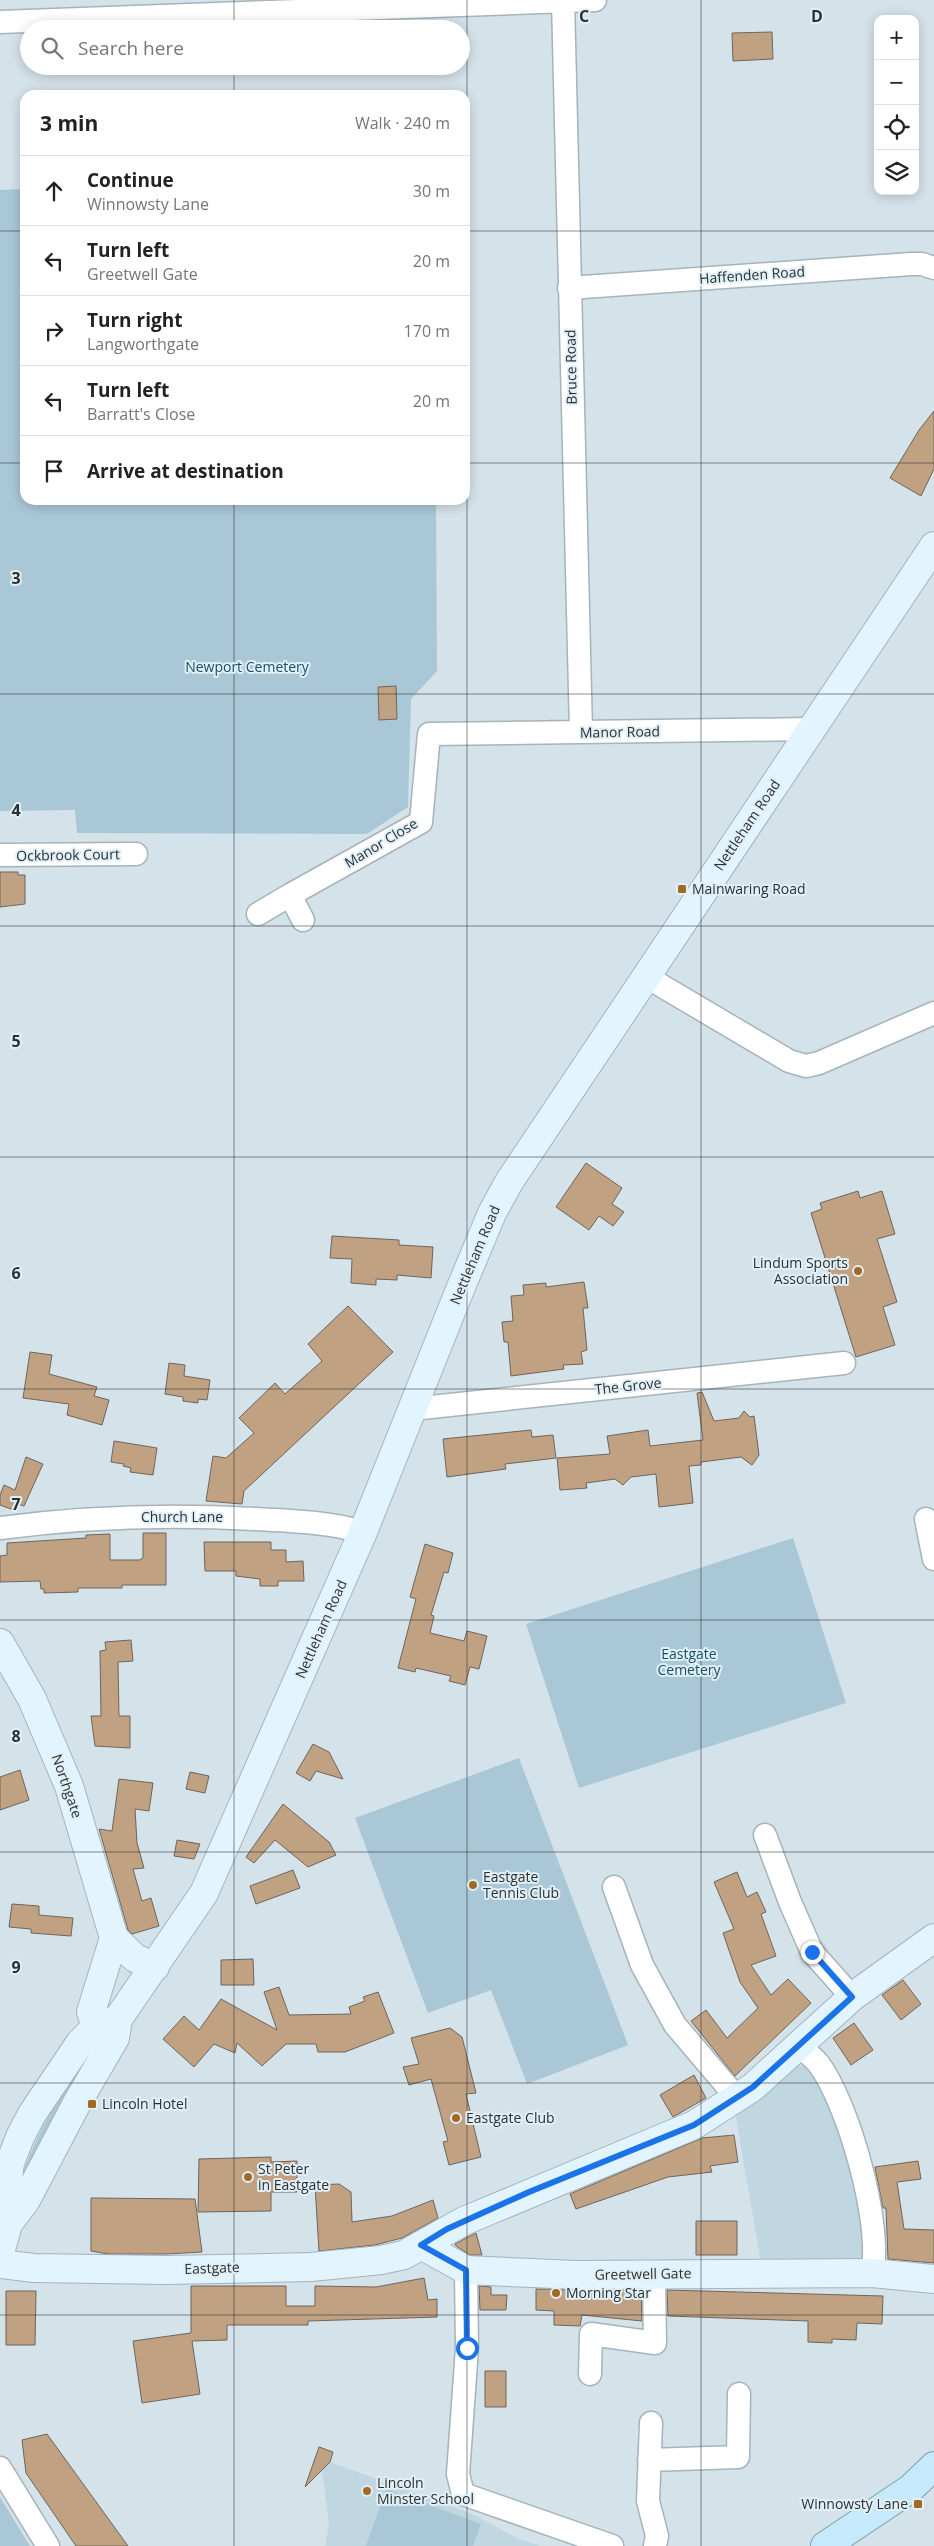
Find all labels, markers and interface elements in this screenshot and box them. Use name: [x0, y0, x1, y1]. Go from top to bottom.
text: C: [579, 5, 589, 27]
text: D: [811, 5, 823, 27]
map controls: [874, 15, 919, 195]
button: +: [874, 15, 919, 60]
search box: [20, 20, 470, 75]
icon: search: [38, 34, 66, 62]
text: Search here: [78, 35, 184, 61]
button: −: [874, 60, 919, 105]
button: locate: [874, 105, 919, 150]
text: 3 min: [40, 109, 98, 137]
text: Walk · 240 m: [355, 112, 450, 134]
button: layers: [874, 150, 919, 195]
text: Continue: [87, 167, 174, 193]
icon: ahead: [40, 177, 68, 205]
text: 30 m: [413, 180, 450, 202]
text: Winnowsty Lane: [87, 193, 209, 215]
text: Turn left: [87, 237, 169, 263]
icon: left: [40, 247, 68, 275]
text: 20 m: [413, 250, 450, 272]
street label: Haffenden Road: [698, 261, 806, 288]
text: Greetwell Gate: [87, 263, 198, 285]
text: Turn right: [87, 307, 182, 333]
icon: right: [40, 317, 68, 345]
text: 170 m: [404, 320, 450, 342]
street label: Bruce Road: [560, 329, 581, 405]
text: Langworthgate: [87, 333, 199, 355]
text: Turn left: [87, 377, 169, 403]
icon: left: [40, 387, 68, 415]
text: 20 m: [413, 390, 450, 412]
text: Barratt's Close: [87, 403, 195, 425]
icon: arrive: [40, 457, 68, 485]
text: Arrive at destination: [87, 458, 284, 484]
text: 3: [11, 567, 21, 589]
park label: Newport Cemetery: [185, 657, 310, 676]
street label: Manor Road: [580, 721, 660, 742]
street label: Nettleham Road: [709, 775, 784, 874]
text: 4: [11, 799, 21, 821]
street label: Manor Close: [341, 813, 421, 872]
street label: Ockbrook Court: [16, 844, 120, 865]
place label: Mainwaring Road: [692, 879, 806, 898]
marker: Mainwaring Road: [676, 883, 688, 895]
text: 5: [11, 1030, 21, 1052]
street label: Nettleham Road: [445, 1202, 504, 1307]
place label: Lindum Sports Association: [753, 1253, 848, 1288]
text: 6: [11, 1262, 21, 1284]
marker: Lindum Sports Association: [852, 1265, 864, 1277]
street label: The Grove: [594, 1373, 662, 1398]
text: 7: [11, 1493, 21, 1515]
street label: Church Lane: [141, 1507, 223, 1526]
street label: Nettleham Road: [290, 1576, 351, 1681]
park label: Eastgate Cemetery: [657, 1644, 722, 1679]
text: 8: [11, 1725, 21, 1747]
street label: Northgate: [48, 1751, 87, 1820]
place label: Eastgate Tennis Club: [483, 1867, 559, 1902]
marker: Eastgate Tennis Club: [467, 1879, 479, 1891]
route end: [801, 1941, 824, 1964]
text: 9: [11, 1956, 21, 1978]
place label: Lincoln Hotel: [102, 2094, 187, 2113]
marker: Lincoln Hotel: [86, 2098, 98, 2110]
place label: Eastgate Club: [466, 2108, 555, 2127]
marker: Eastgate Club: [450, 2112, 462, 2124]
place label: St Peter in Eastgate: [258, 2159, 329, 2194]
marker: St Peter in Eastgate: [242, 2171, 254, 2183]
street label: Eastgate: [184, 2257, 240, 2278]
street label: Greetwell Gate: [594, 2263, 692, 2284]
place label: Morning Star: [566, 2283, 651, 2302]
marker: Morning Star: [550, 2287, 562, 2299]
route start: [456, 2337, 479, 2360]
place label: Lincoln Minster School: [377, 2473, 474, 2508]
marker: Lincoln Minster School: [361, 2485, 373, 2497]
place label: Winnowsty Lane: [801, 2494, 908, 2513]
marker: Winnowsty Lane: [912, 2498, 924, 2510]

